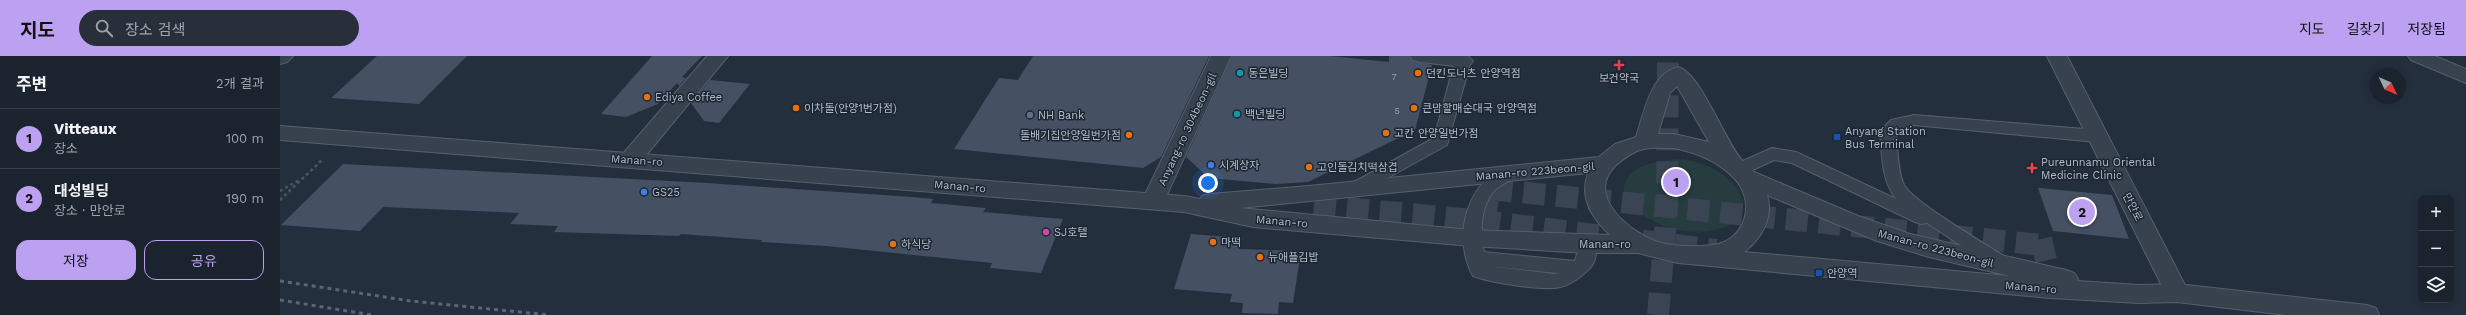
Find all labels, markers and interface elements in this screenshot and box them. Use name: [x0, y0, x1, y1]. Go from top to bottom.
search box: [79, 10, 359, 46]
icon: search: [93, 17, 115, 39]
text: 지도: [20, 19, 55, 42]
text: 장소 검색: [125, 21, 185, 39]
text: 지도: [2299, 21, 2325, 37]
text: 길찾기: [2347, 21, 2385, 37]
text: 저장됨: [2407, 21, 2446, 37]
marker: 보건약국: [1614, 60, 1624, 70]
place label: 동은빌딩: [1248, 67, 1288, 80]
place label: 던킨도너츠 안양역점: [1426, 67, 1521, 80]
marker: 동은빌딩: [1235, 68, 1245, 78]
marker: 던킨도너츠 안양역점: [1413, 68, 1423, 78]
north arrow: [2370, 68, 2406, 104]
street label: Anyang-ro 304beon-gil: [1156, 70, 1220, 188]
house number: 7: [1391, 72, 1397, 82]
place label: 보건약국: [1599, 72, 1639, 85]
text: 주변: [16, 74, 47, 94]
text: 2개 결과: [216, 76, 264, 91]
place label: Ediya Coffee: [655, 91, 722, 104]
marker: Ediya Coffee: [642, 92, 652, 102]
place label: 이차돌(안양1번가점): [804, 102, 897, 115]
place label: 큰맘할매순대국 안양역점: [1422, 102, 1537, 115]
marker: 이차돌(안양1번가점): [791, 103, 801, 113]
marker: 큰맘할매순대국 안양역점: [1409, 103, 1419, 113]
house number: 5: [1394, 106, 1400, 116]
place label: 백년빌딩: [1245, 108, 1285, 121]
place label: NH Bank: [1038, 109, 1084, 122]
marker: 백년빌딩: [1232, 109, 1242, 119]
marker: NH Bank: [1025, 110, 1035, 120]
text: Vitteaux: [54, 120, 117, 138]
place label: Anyang Station Bus Terminal: [1845, 125, 1926, 151]
place label: 고칸 안양일번가점: [1394, 127, 1479, 140]
marker: 고칸 안양일번가점: [1381, 128, 1391, 138]
place label: 돌배기집안양일번가점: [1020, 129, 1121, 142]
marker: 돌배기집안양일번가점: [1124, 130, 1134, 140]
text: 1: [26, 131, 32, 146]
text: 100 m: [226, 131, 264, 146]
marker: Anyang Station Bus Terminal: [1832, 132, 1842, 142]
text: 장소: [54, 141, 78, 156]
street label: Manan-ro: [611, 152, 663, 169]
place label: Pureunnamu Oriental Medicine Clinic: [2041, 156, 2156, 182]
place label: 시계상자: [1219, 159, 1259, 172]
marker: 시계상자: [1206, 160, 1216, 170]
street label: Manan-ro 223beon-gil: [1475, 160, 1596, 183]
place label: 고인돌김치떡삼겹: [1317, 161, 1398, 174]
marker: 고인돌김치떡삼겹: [1304, 162, 1314, 172]
marker: Pureunnamu Oriental Medicine Clinic: [2026, 162, 2038, 174]
pin: 1: [1663, 167, 1689, 197]
your location: [1198, 173, 1218, 193]
street label: Manan-ro: [934, 178, 986, 195]
text: 대성빌딩: [54, 182, 109, 200]
place label: GS25: [652, 186, 680, 199]
marker: GS25: [639, 187, 649, 197]
text: 2: [25, 191, 33, 206]
text: 190 m: [226, 191, 264, 206]
street label: 만안로: [2120, 191, 2145, 224]
map controls: [2418, 195, 2454, 303]
button: +: [2418, 195, 2454, 231]
pin: 2: [2069, 197, 2095, 227]
text: 장소 · 만안로: [54, 203, 126, 218]
street label: Manan-ro: [1256, 213, 1308, 230]
place label: SJ호텔: [1054, 226, 1088, 239]
marker: SJ호텔: [1041, 227, 1051, 237]
street label: Manan-ro 223beon-gil: [1877, 227, 1996, 270]
button: −: [2418, 231, 2454, 267]
place label: 마떡: [1221, 236, 1241, 249]
marker: 마떡: [1208, 237, 1218, 247]
place label: 하식당: [901, 238, 931, 251]
street label: Manan-ro: [1579, 238, 1631, 251]
marker: 하식당: [888, 239, 898, 249]
button: 저장: [16, 240, 136, 280]
button: 공유: [144, 240, 264, 280]
place label: 뉴애플김밥: [1268, 251, 1319, 264]
marker: 뉴애플김밥: [1255, 252, 1265, 262]
place label: 안양역: [1827, 267, 1857, 280]
button: layers: [2418, 267, 2454, 303]
marker: 안양역: [1814, 268, 1824, 278]
street label: Manan-ro: [2005, 279, 2057, 296]

